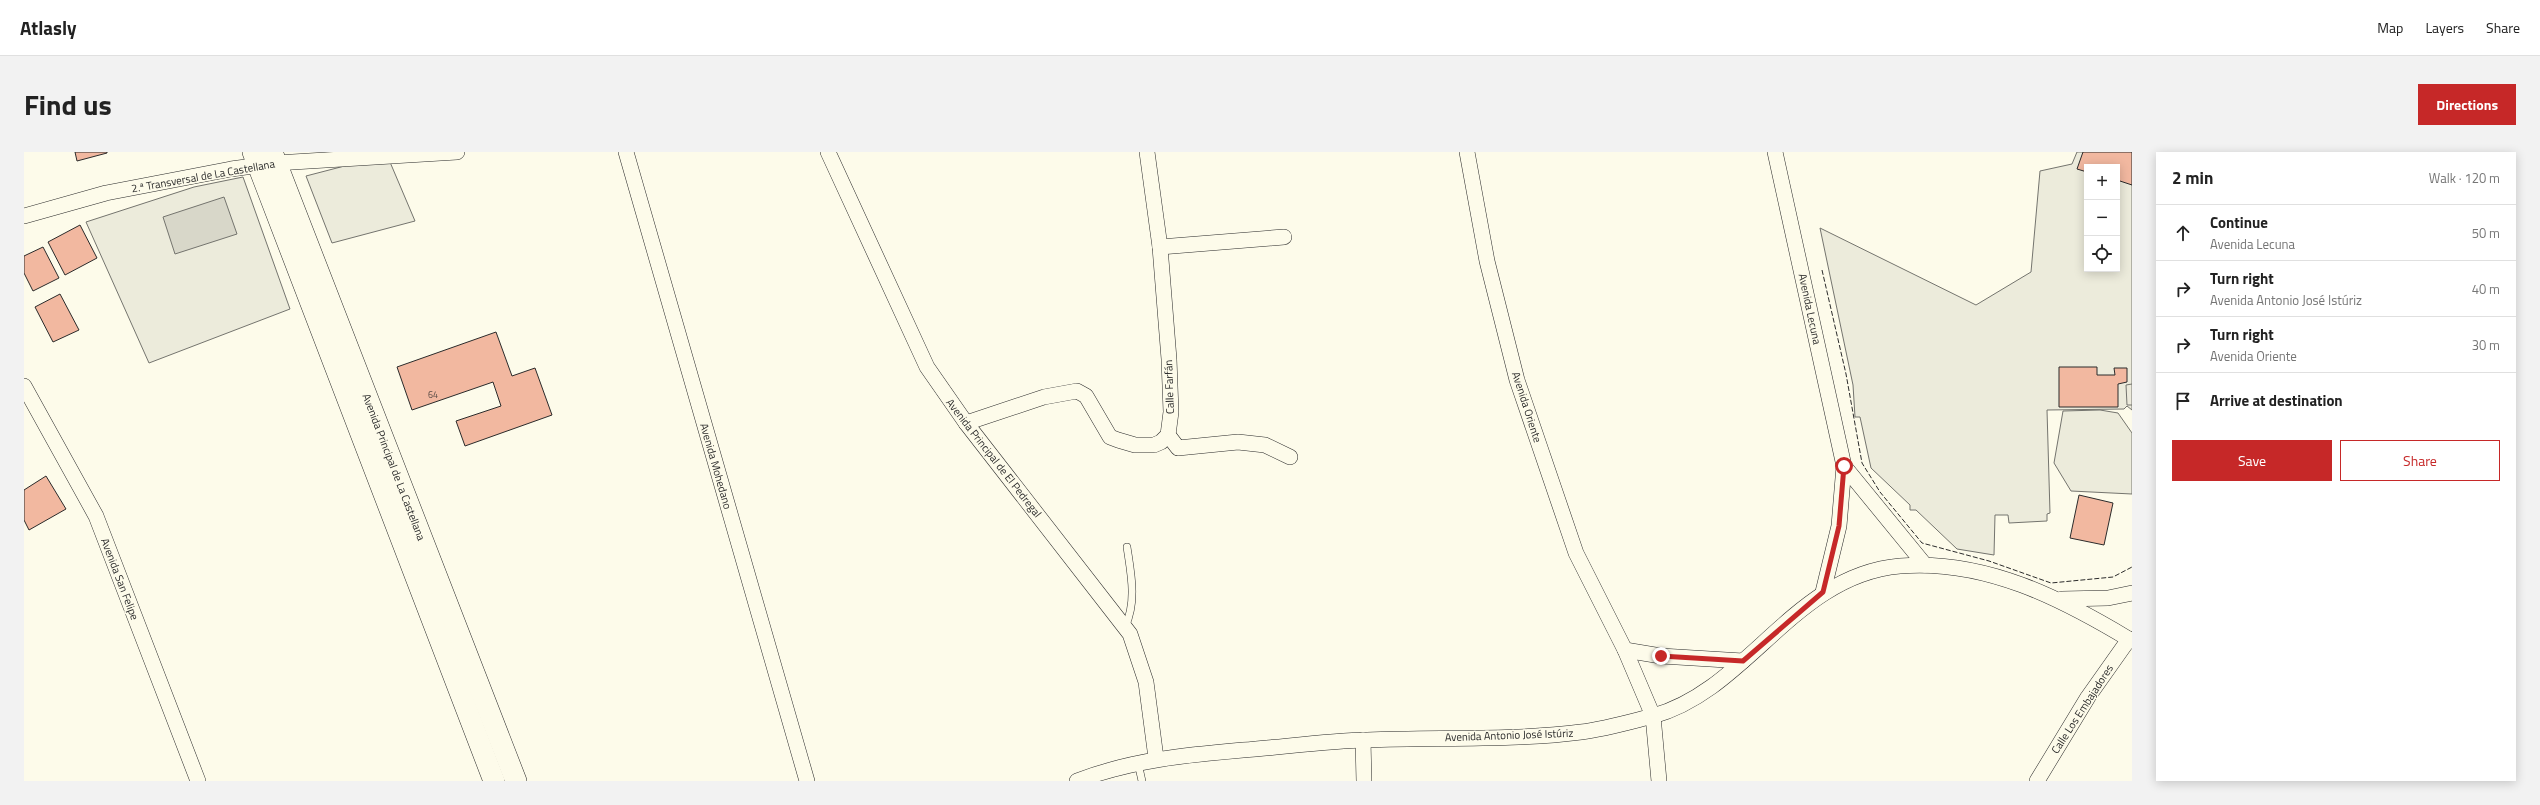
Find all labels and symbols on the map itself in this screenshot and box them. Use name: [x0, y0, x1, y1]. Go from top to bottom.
street label: 2.ª Transversal de La Castellana: [130, 155, 276, 197]
street label: Avenida Lecuna: [1795, 272, 1825, 346]
street label: Calle Farfán: [1160, 359, 1178, 414]
street label: Avenida Oriente: [1508, 370, 1546, 445]
house number: 64: [428, 388, 438, 401]
street label: Avenida Principal de La Castellana: [359, 391, 430, 543]
street label: Avenida Principal de El Pedregal: [942, 395, 1046, 521]
street label: Avenida Mohedano: [696, 421, 736, 511]
route start: [1835, 457, 1853, 475]
street label: Avenida San Felipe: [97, 536, 143, 623]
route end: [1652, 647, 1670, 665]
street label: Calle Los Embajadores: [2047, 661, 2117, 757]
street label: Avenida Antonio José Istúriz: [1444, 725, 1574, 745]

